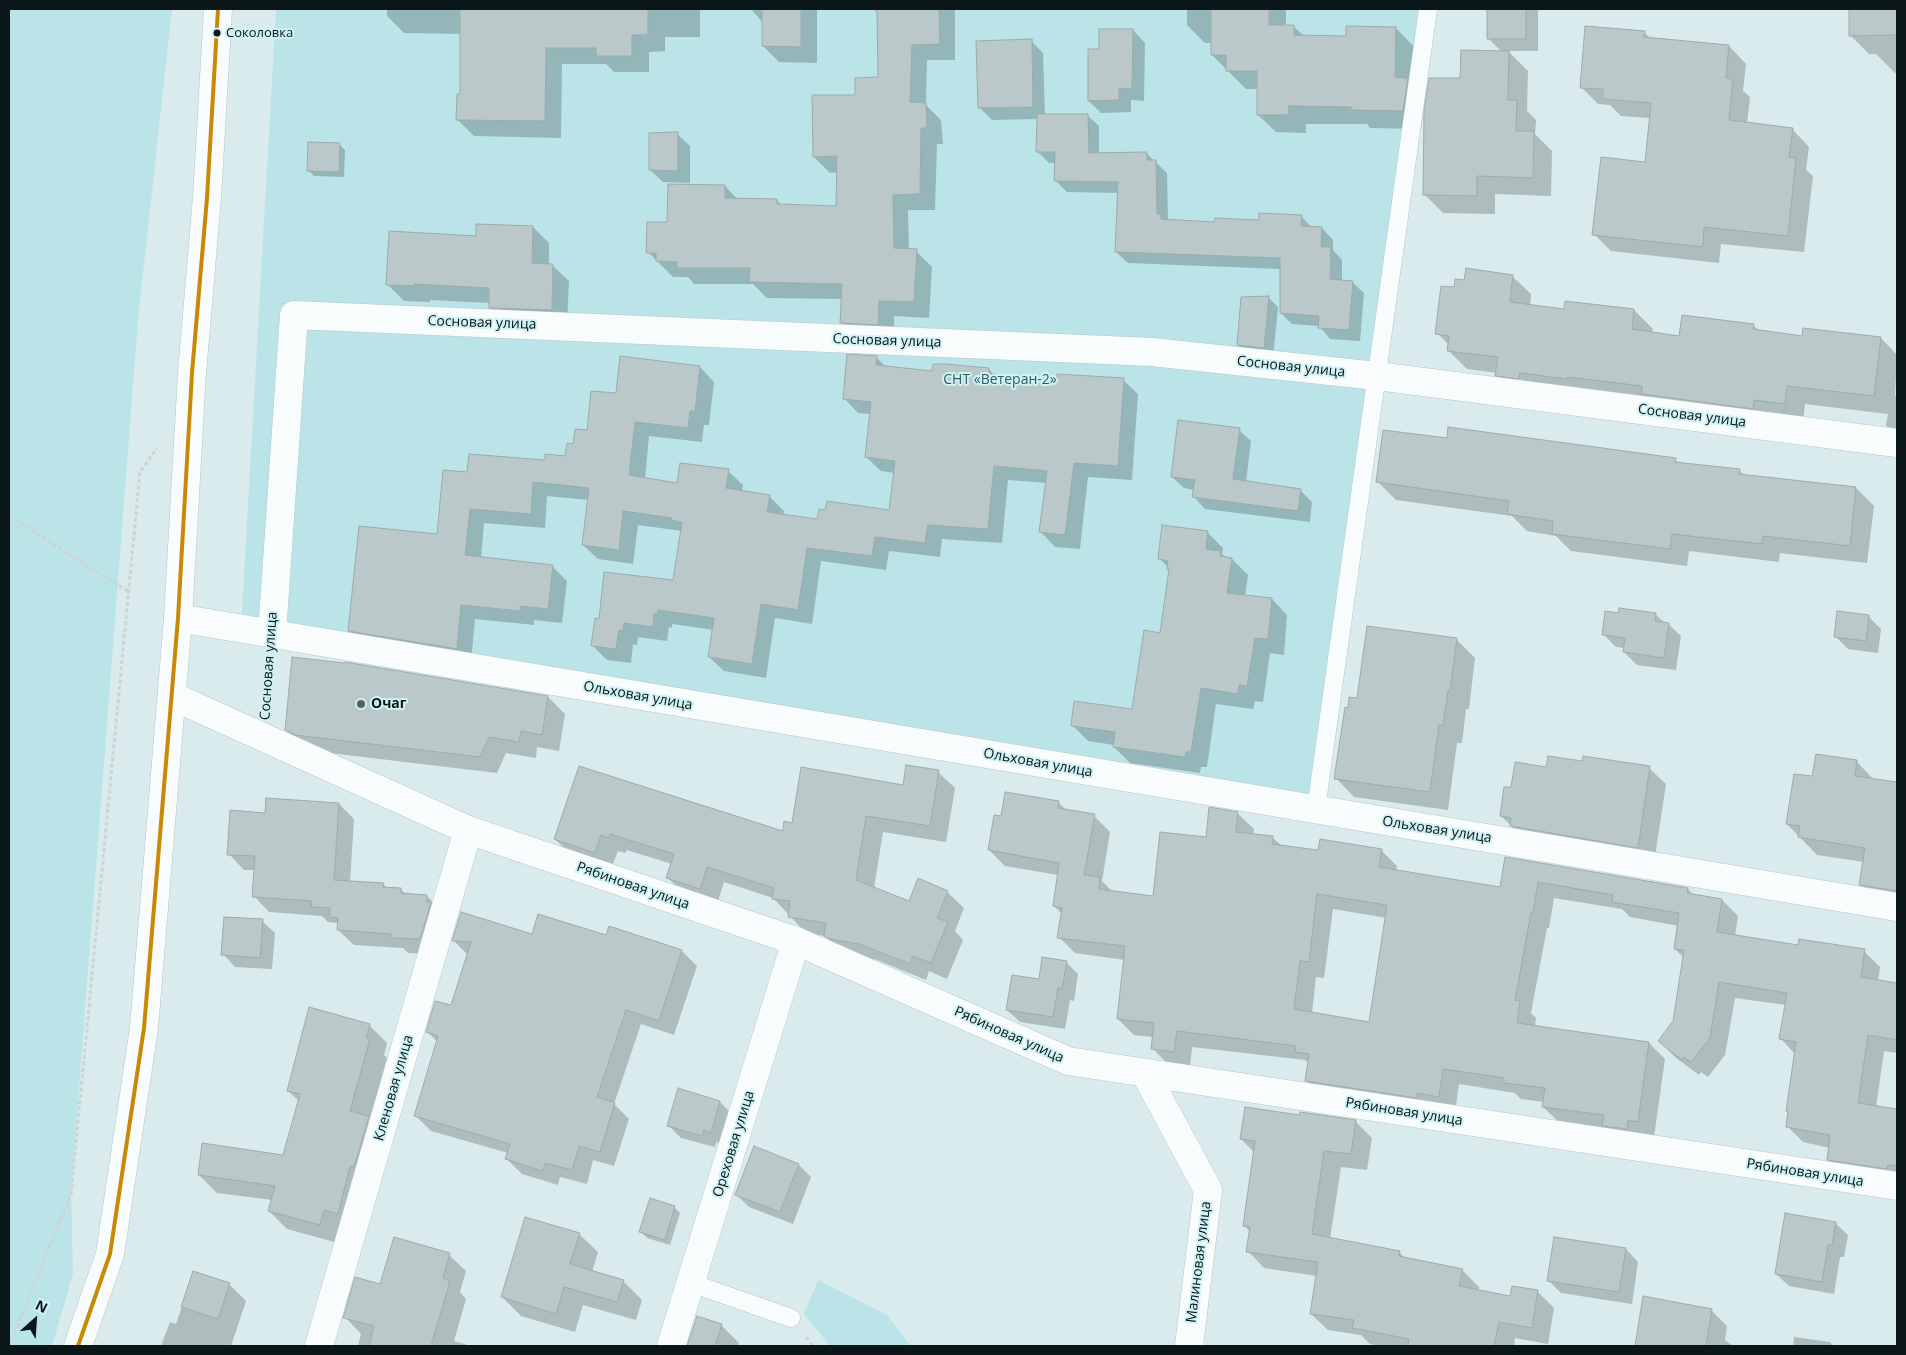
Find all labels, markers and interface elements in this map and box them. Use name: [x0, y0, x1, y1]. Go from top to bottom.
place label: Соколовка: [226, 25, 293, 41]
marker: Соколовка: [212, 28, 222, 38]
street label: Сосновая улица: [427, 313, 537, 333]
street label: Сосновая улица: [832, 331, 942, 351]
street label: Сосновая улица: [1236, 353, 1346, 381]
park label: СНТ «Ветеран-2»: [943, 372, 1057, 388]
street label: Сосновая улица: [1637, 401, 1747, 431]
street label: Сосновая улица: [257, 611, 281, 721]
street label: Ольховая улица: [582, 678, 694, 714]
place label: Очаг: [371, 696, 406, 712]
marker: Очаг: [355, 698, 367, 710]
street label: Ольховая улица: [982, 745, 1094, 781]
street label: Ольховая улица: [1381, 813, 1493, 847]
street label: Рябиновая улица: [574, 859, 692, 913]
street label: Рябиновая улица: [952, 1003, 1066, 1067]
street label: Кленовая улица: [371, 1033, 417, 1143]
street label: Ореховая улица: [710, 1089, 758, 1199]
street label: Рябиновая улица: [1344, 1094, 1464, 1130]
street label: Рябиновая улица: [1745, 1155, 1865, 1191]
street label: Малиновая улица: [1183, 1200, 1215, 1324]
north arrow: [10, 1295, 60, 1345]
text: N: [33, 1295, 51, 1317]

